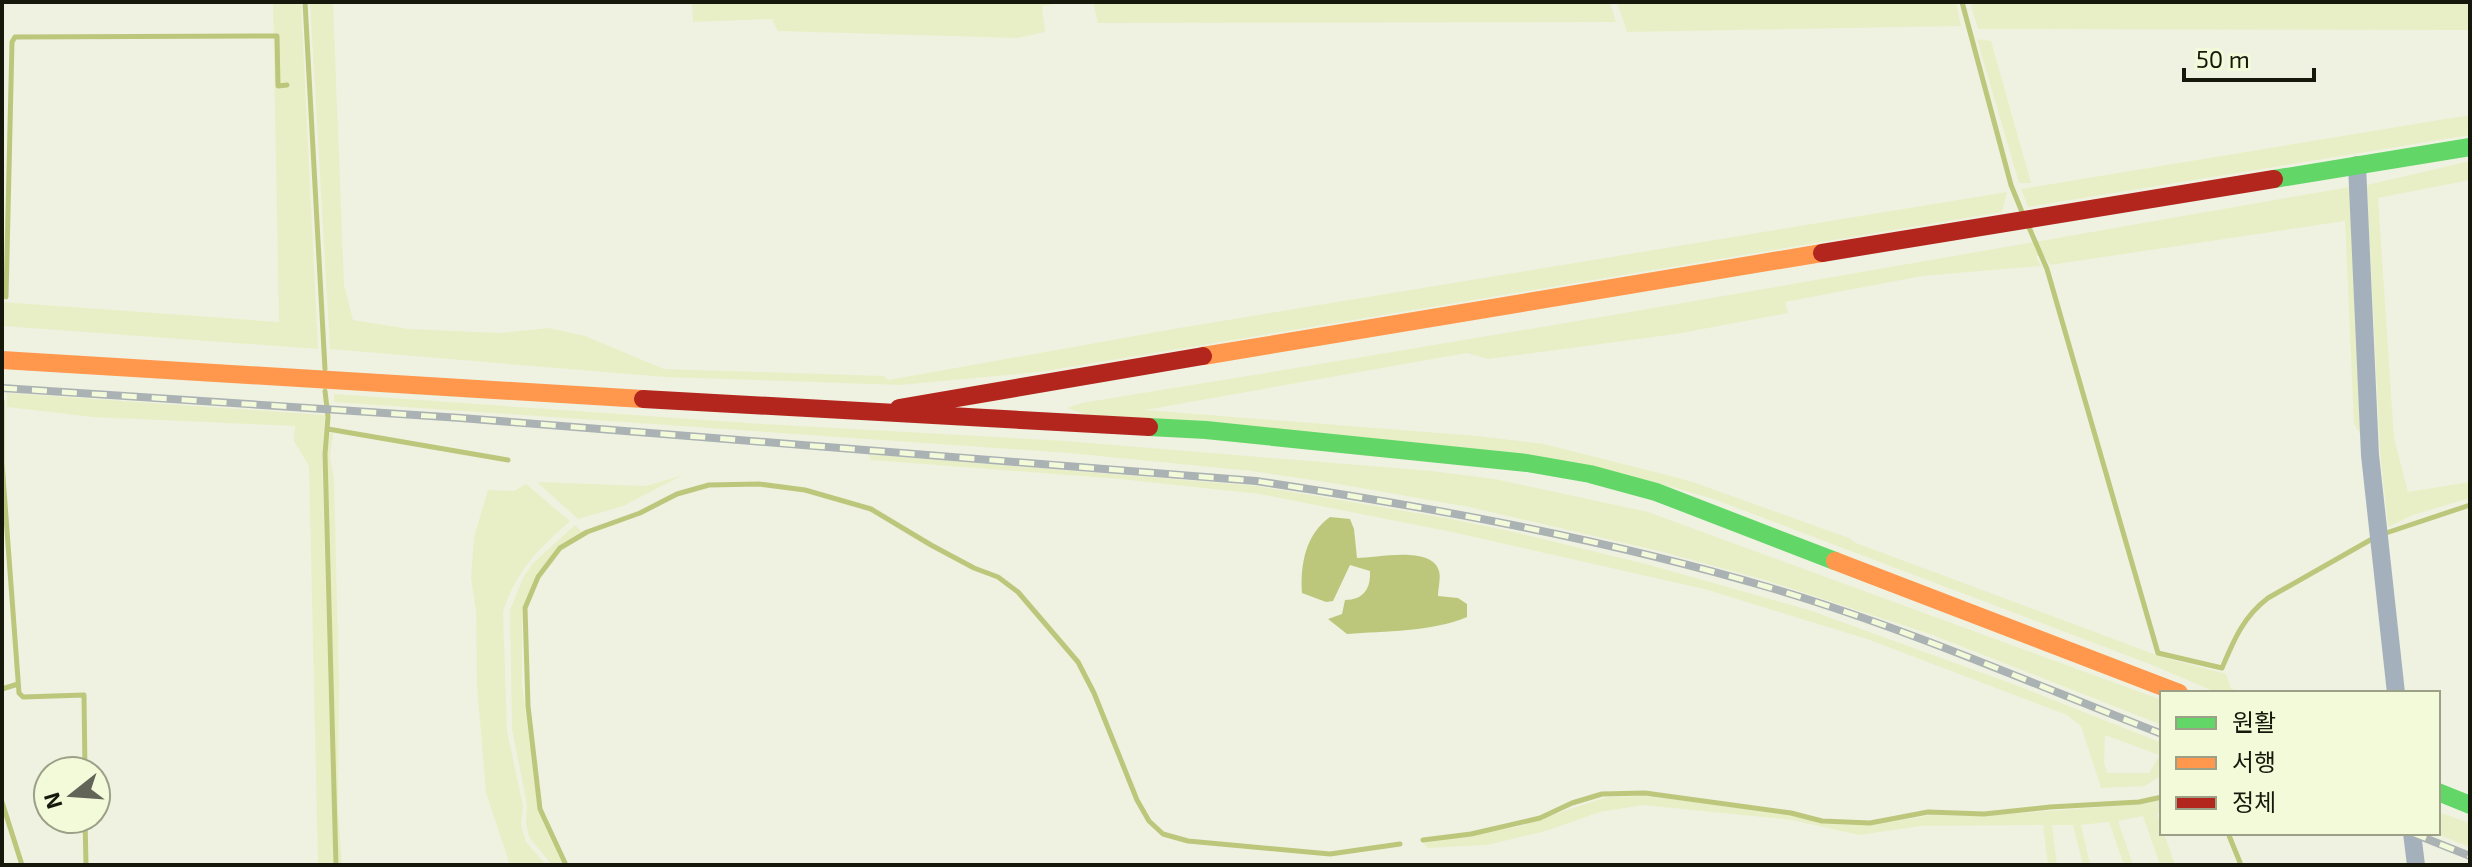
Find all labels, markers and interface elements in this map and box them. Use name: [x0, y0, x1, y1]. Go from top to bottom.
scale bar: [2184, 32, 2314, 82]
text: 50 m: [2196, 44, 2250, 73]
legend: [2160, 691, 2440, 835]
text: 원활: [2232, 707, 2276, 736]
text: 서행: [2232, 747, 2276, 776]
north arrow: [32, 755, 112, 835]
text: 정체: [2232, 787, 2276, 816]
text: N: [37, 790, 67, 813]

